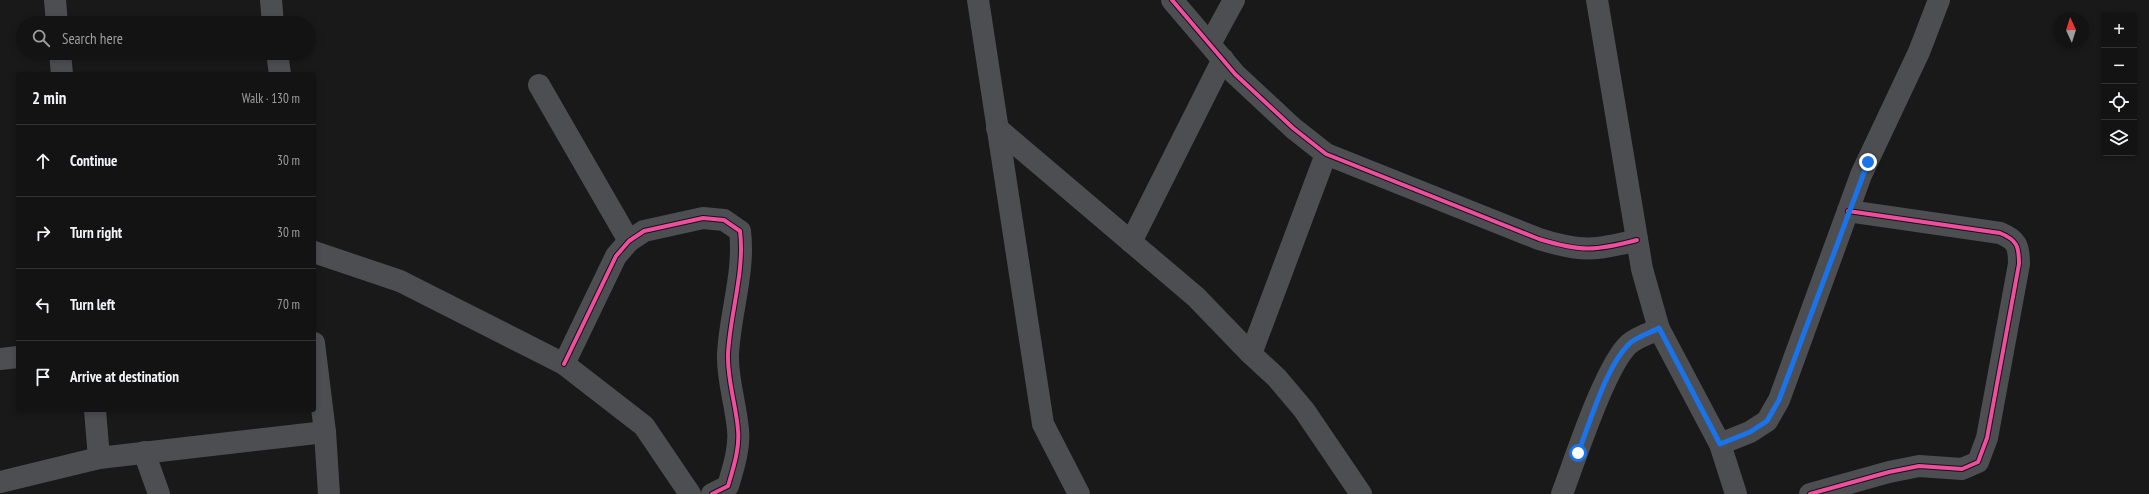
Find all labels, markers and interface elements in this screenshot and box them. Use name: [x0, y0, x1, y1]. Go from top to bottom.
north arrow: [2053, 12, 2089, 48]
map controls: [2101, 12, 2137, 156]
button: +: [2101, 12, 2137, 48]
search box: [16, 16, 316, 60]
icon: search: [30, 27, 52, 49]
text: Search here: [62, 29, 123, 48]
button: −: [2101, 48, 2137, 84]
button: locate: [2101, 84, 2137, 120]
text: 2 min: [32, 87, 66, 109]
text: Walk · 130 m: [242, 90, 300, 107]
button: layers: [2101, 120, 2137, 156]
icon: ahead: [32, 150, 54, 172]
text: Continue: [70, 151, 117, 170]
text: 30 m: [277, 152, 300, 169]
route end: [1859, 153, 1877, 171]
icon: right: [32, 222, 54, 244]
text: Turn right: [70, 223, 122, 242]
text: 30 m: [277, 224, 300, 241]
icon: left: [32, 294, 54, 316]
text: Turn left: [70, 295, 115, 314]
text: 70 m: [277, 296, 300, 313]
icon: arrive: [32, 366, 54, 388]
text: Arrive at destination: [70, 367, 179, 386]
route start: [1569, 444, 1587, 462]

